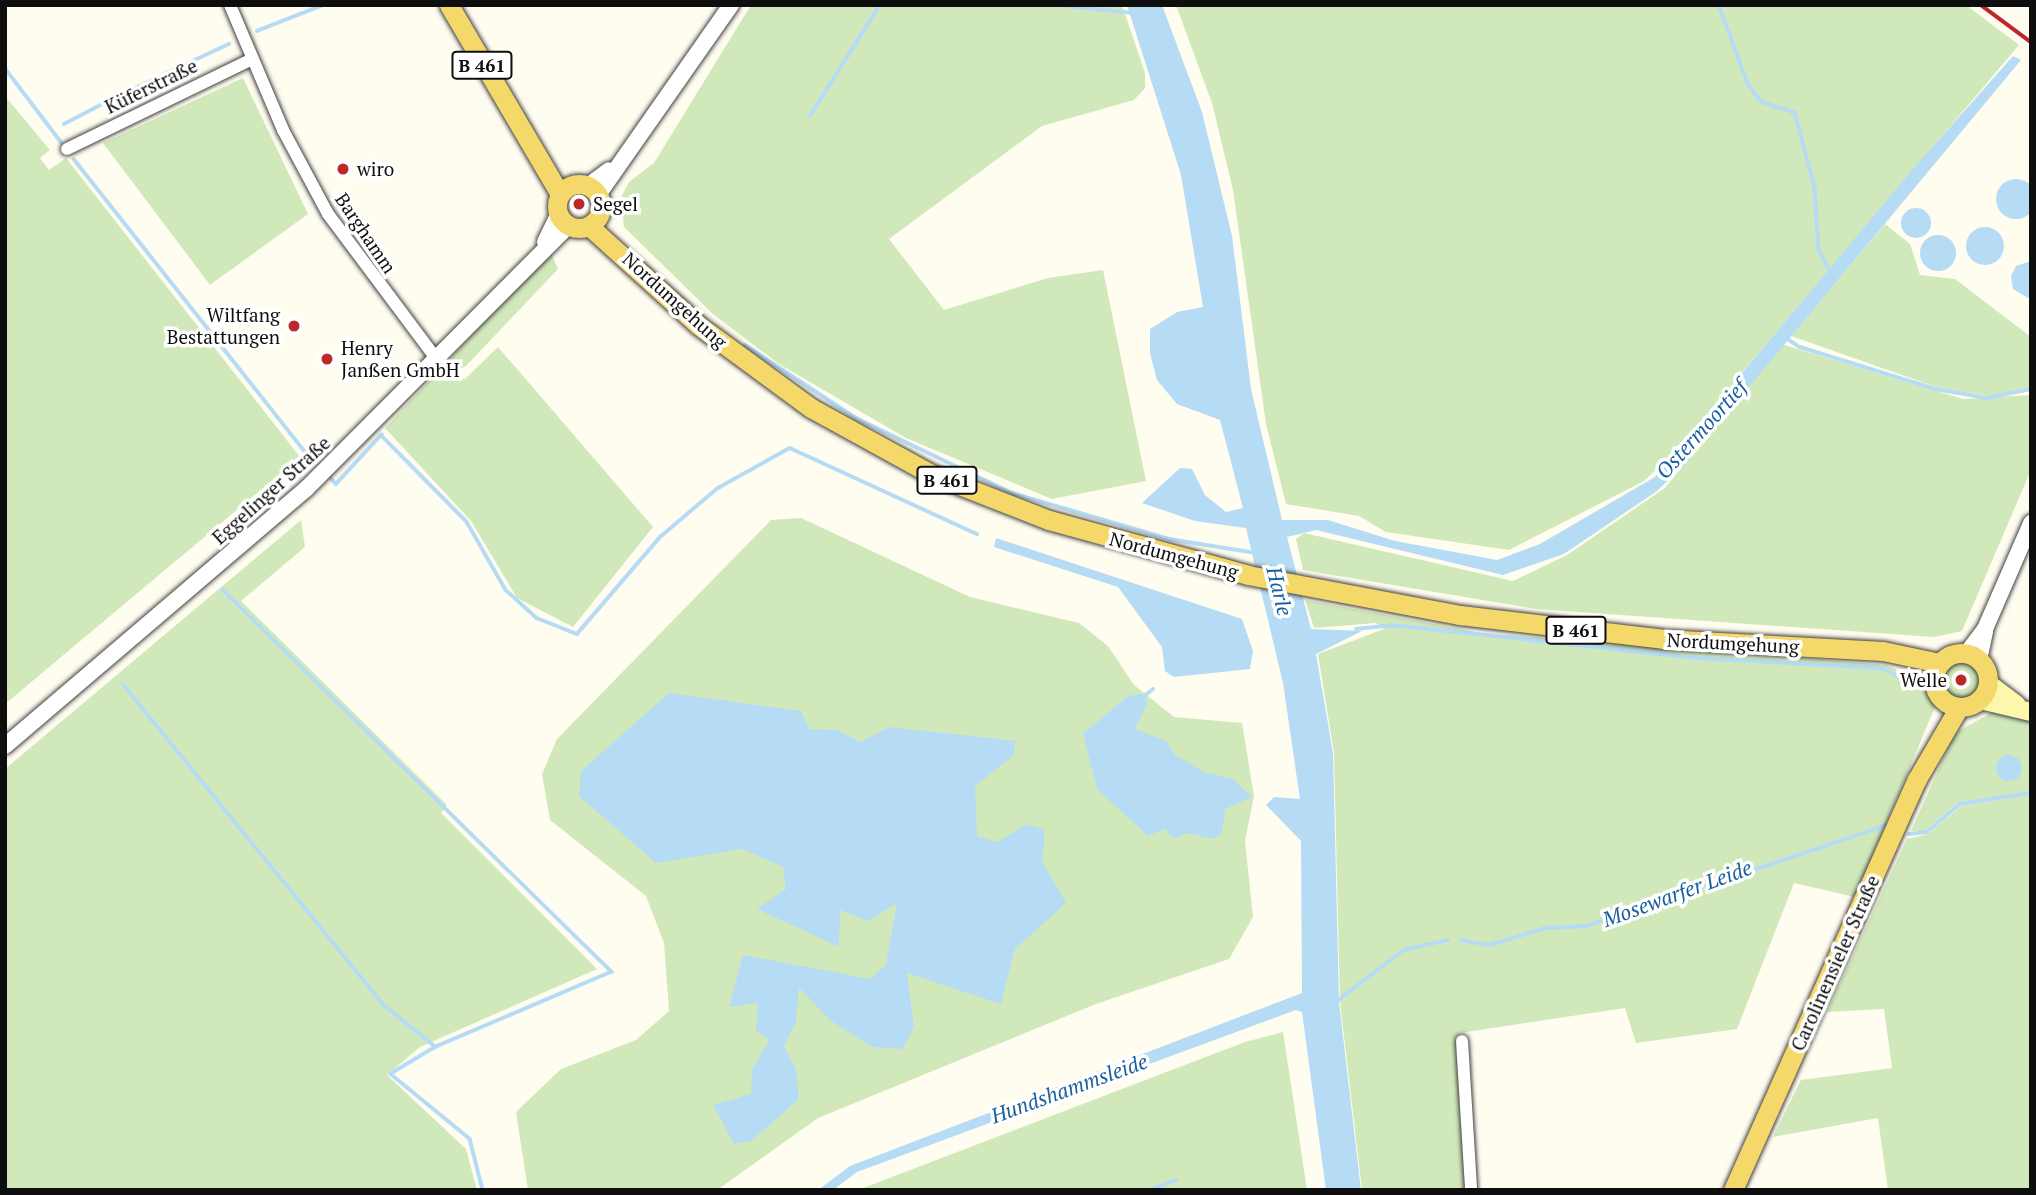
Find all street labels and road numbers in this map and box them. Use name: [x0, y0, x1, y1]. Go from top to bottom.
road number: B 461: [450, 51, 514, 80]
street label: Küferstraße: [101, 54, 201, 118]
street label: Barghamm: [331, 188, 401, 278]
street label: Nordumgehung: [618, 247, 732, 353]
street label: Eggelinger Straße: [207, 431, 335, 549]
road number: B 461: [916, 466, 978, 494]
street label: Nordumgehung: [1107, 527, 1241, 583]
road number: B 461: [1544, 616, 1608, 644]
street label: Nordumgehung: [1666, 628, 1800, 658]
street label: Carolinensieler Straße: [1786, 872, 1884, 1054]

